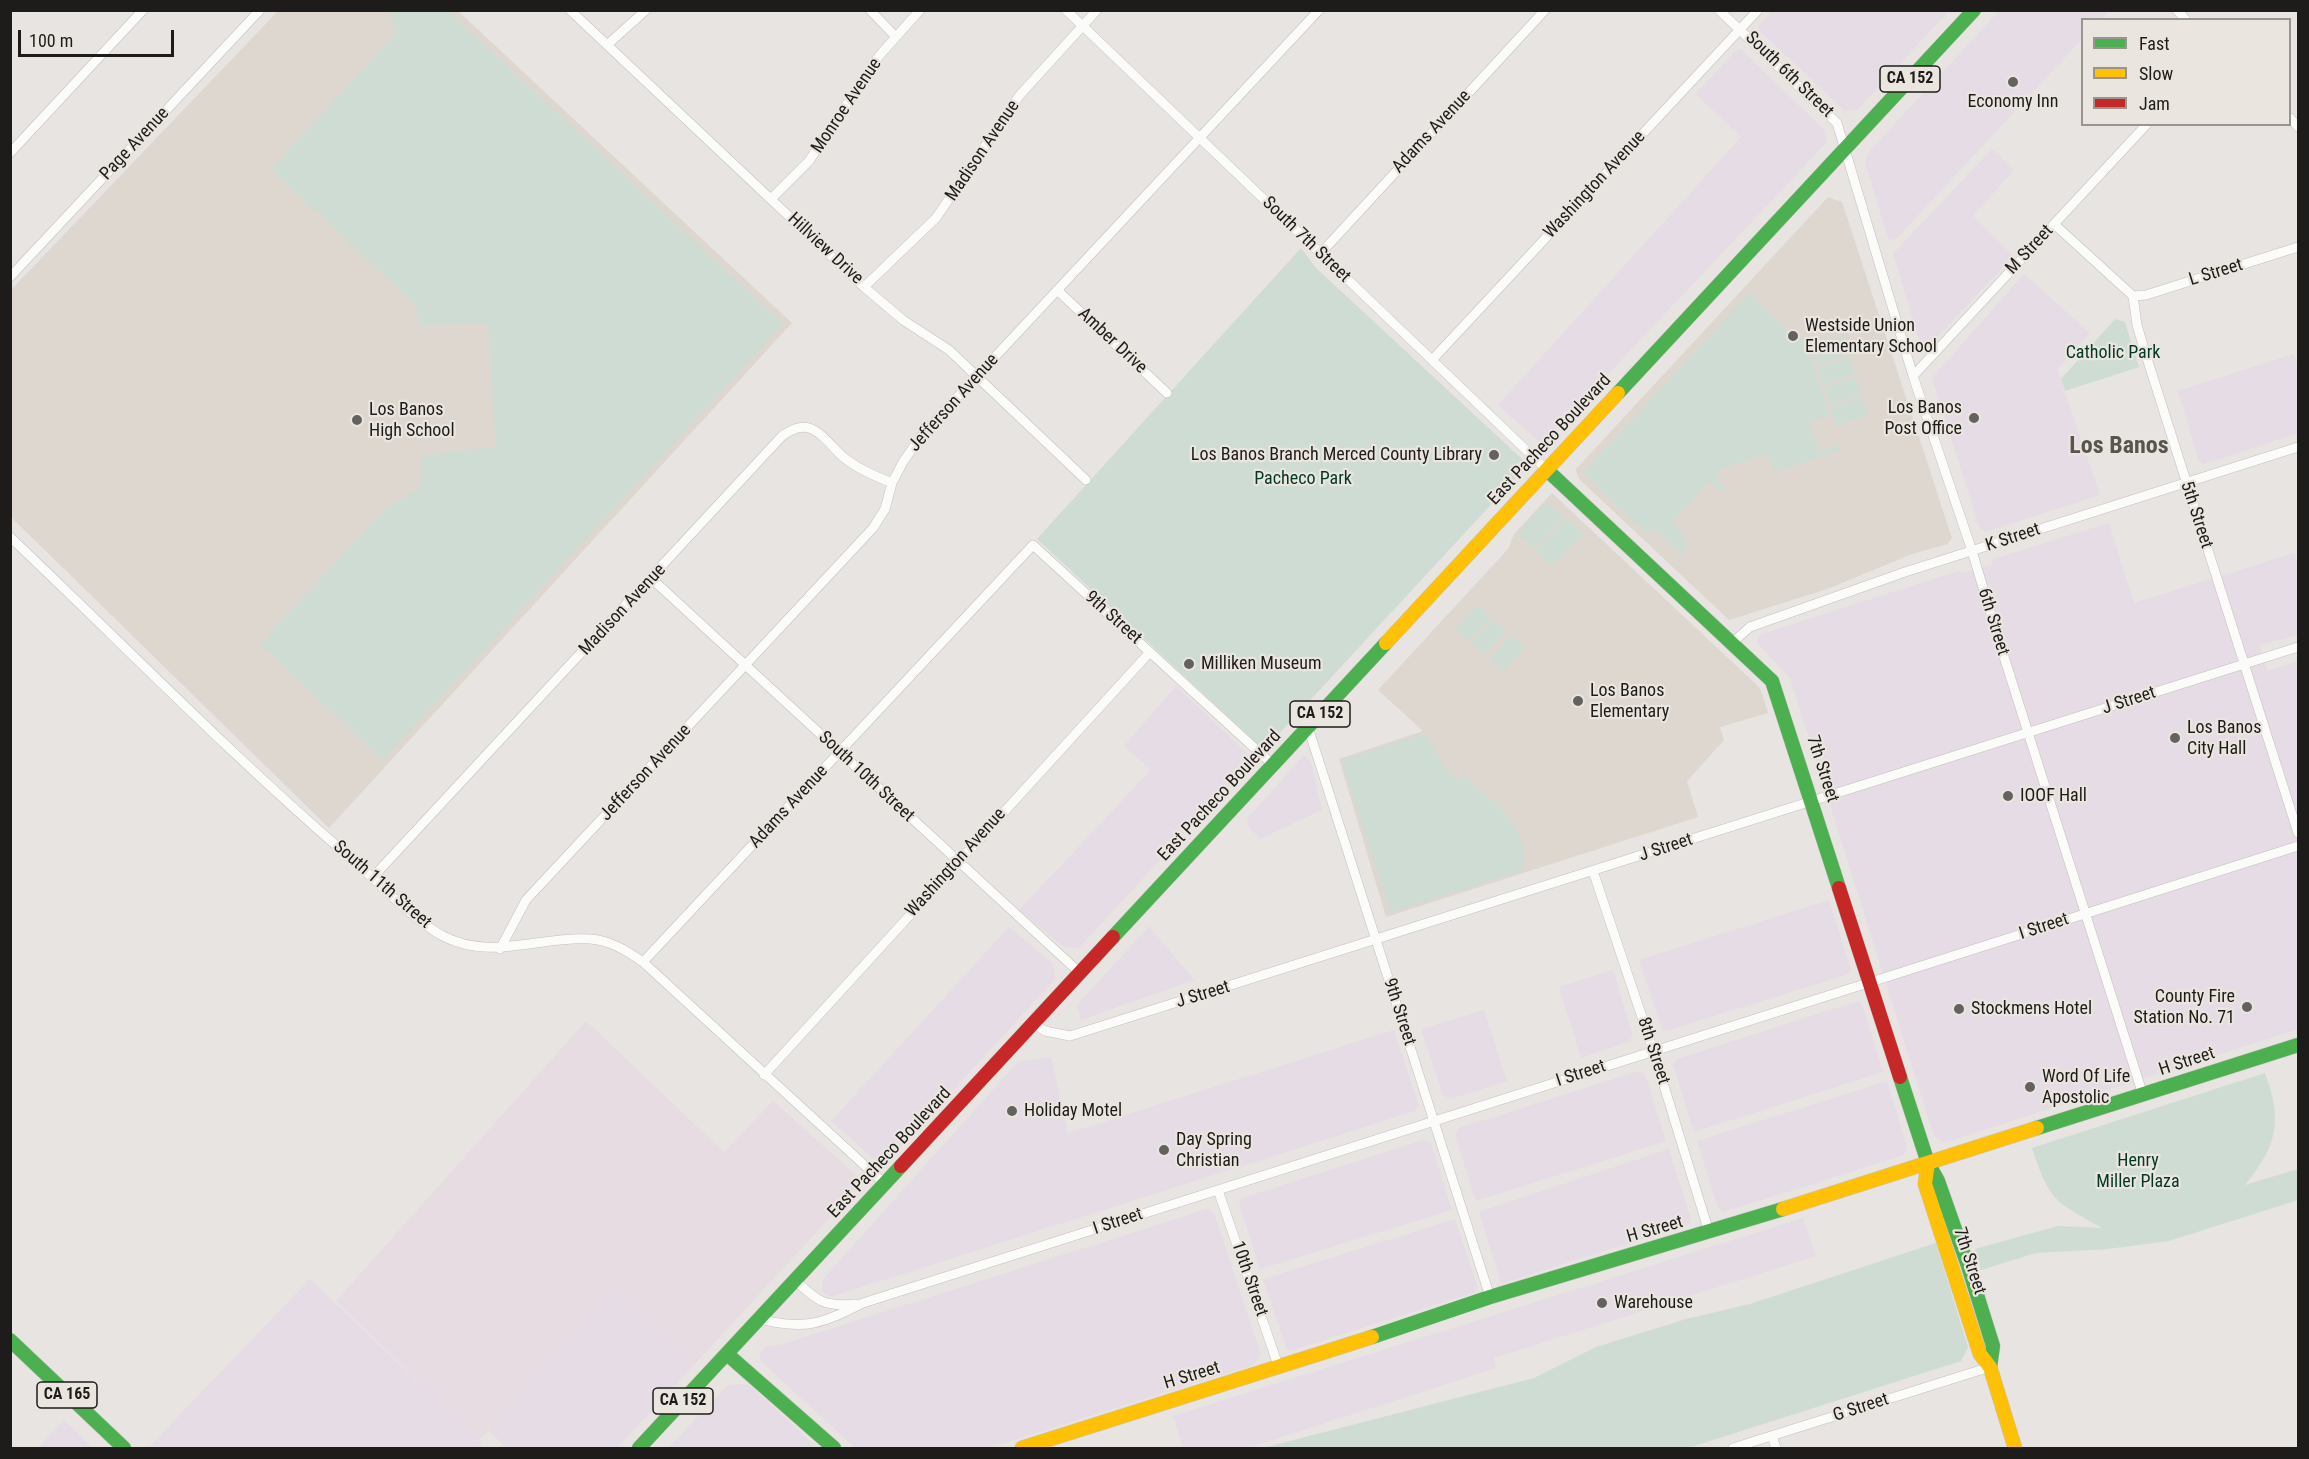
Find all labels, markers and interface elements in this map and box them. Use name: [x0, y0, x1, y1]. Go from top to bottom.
scale bar: [21, 18, 177, 56]
legend: [2081, 18, 2291, 126]
street label: South 6th Street: [1740, 27, 1838, 123]
text: 100 m: [29, 30, 73, 51]
text: Fast: [2139, 33, 2170, 54]
street label: Monroe Avenue: [807, 54, 887, 158]
text: Slow: [2139, 63, 2173, 84]
road number: CA 152: [1880, 66, 1940, 92]
marker: Economy Inn: [2006, 75, 2020, 89]
street label: Adams Avenue: [1388, 86, 1476, 178]
place label: Economy Inn: [1967, 91, 2059, 113]
text: Jam: [2139, 93, 2170, 114]
street label: Madison Avenue: [941, 96, 1025, 206]
street label: Page Avenue: [96, 103, 174, 185]
street label: Washington Avenue: [1540, 127, 1650, 243]
street label: South 7th Street: [1257, 192, 1355, 288]
street label: Hillview Drive: [783, 209, 867, 289]
street label: M Street: [2002, 221, 2058, 279]
street label: L Street: [2187, 255, 2245, 291]
street label: Amber Drive: [1073, 304, 1151, 378]
place label: Westside Union Elementary School: [1805, 315, 1937, 358]
marker: Westside Union Elementary School: [1786, 329, 1800, 343]
park label: Catholic Park: [2066, 342, 2160, 364]
street label: Jefferson Avenue: [904, 350, 1004, 456]
street label: East Pacheco Boulevard: [1484, 370, 1616, 510]
place label: Los Banos Post Office: [1884, 397, 1962, 440]
place label: Los Banos High School: [369, 399, 455, 442]
marker: Los Banos Post Office: [1967, 411, 1981, 425]
marker: Los Banos High School: [350, 413, 364, 427]
district label: Los Banos: [2069, 433, 2169, 461]
place label: Los Banos Branch Merced County Library: [1191, 444, 1482, 466]
marker: Los Banos Branch Merced County Library: [1487, 448, 1501, 462]
park label: Pacheco Park: [1254, 468, 1352, 490]
street label: 5th Street: [2175, 479, 2217, 551]
street label: K Street: [1983, 519, 2043, 557]
street label: Madison Avenue: [575, 560, 671, 660]
street label: 6th Street: [1973, 586, 2013, 658]
street label: 9th Street: [1080, 587, 1146, 649]
place label: Milliken Museum: [1201, 653, 1322, 675]
marker: Milliken Museum: [1182, 657, 1196, 671]
place label: Los Banos Elementary: [1590, 680, 1669, 722]
street label: J Street: [2100, 682, 2158, 720]
marker: Los Banos Elementary: [1571, 694, 1585, 708]
road number: CA 152: [1290, 701, 1350, 727]
place label: Los Banos City Hall: [2187, 717, 2261, 760]
street label: Jefferson Avenue: [596, 720, 696, 826]
street label: East Pacheco Boulevard: [1154, 726, 1286, 866]
street label: South 10th Street: [814, 727, 918, 827]
marker: Los Banos City Hall: [2168, 731, 2182, 745]
street label: 7th Street: [1801, 733, 1843, 805]
street label: Adams Avenue: [745, 761, 833, 853]
place label: IOOF Hall: [2020, 785, 2087, 807]
marker: IOOF Hall: [2001, 789, 2015, 803]
street label: Washington Avenue: [901, 804, 1011, 922]
street label: J Street: [1637, 829, 1695, 867]
street label: South 11th Street: [328, 836, 436, 934]
street label: I Street: [2017, 909, 2071, 945]
street label: 9th Street: [1378, 976, 1420, 1048]
street label: J Street: [1174, 977, 1232, 1013]
place label: County Fire Station No. 71: [2134, 986, 2235, 1028]
place label: Stockmens Hotel: [1971, 998, 2092, 1020]
marker: County Fire Station No. 71: [2240, 1000, 2254, 1014]
marker: Stockmens Hotel: [1952, 1002, 1966, 1016]
street label: 8th Street: [1632, 1015, 1674, 1087]
street label: H Street: [2156, 1043, 2218, 1081]
street label: I Street: [1554, 1056, 1608, 1092]
place label: Word Of Life Apostolic: [2042, 1066, 2130, 1108]
marker: Word Of Life Apostolic: [2023, 1080, 2037, 1094]
street label: East Pacheco Boulevard: [824, 1083, 956, 1223]
place label: Holiday Motel: [1024, 1100, 1122, 1122]
marker: Holiday Motel: [1005, 1104, 1019, 1118]
place label: Day Spring Christian: [1176, 1129, 1252, 1172]
marker: Day Spring Christian: [1157, 1143, 1171, 1157]
park label: Henry Miller Plaza: [2096, 1150, 2180, 1192]
street label: I Street: [1091, 1204, 1145, 1240]
street label: H Street: [1624, 1212, 1686, 1248]
street label: 7th Street: [1948, 1225, 1990, 1297]
street label: 10th Street: [1226, 1239, 1272, 1319]
place label: Warehouse: [1614, 1292, 1693, 1314]
marker: Warehouse: [1595, 1296, 1609, 1310]
street label: H Street: [1161, 1357, 1223, 1395]
road number: CA 165: [37, 1382, 97, 1408]
road number: CA 152: [653, 1388, 713, 1414]
street label: G Street: [1831, 1389, 1891, 1427]

